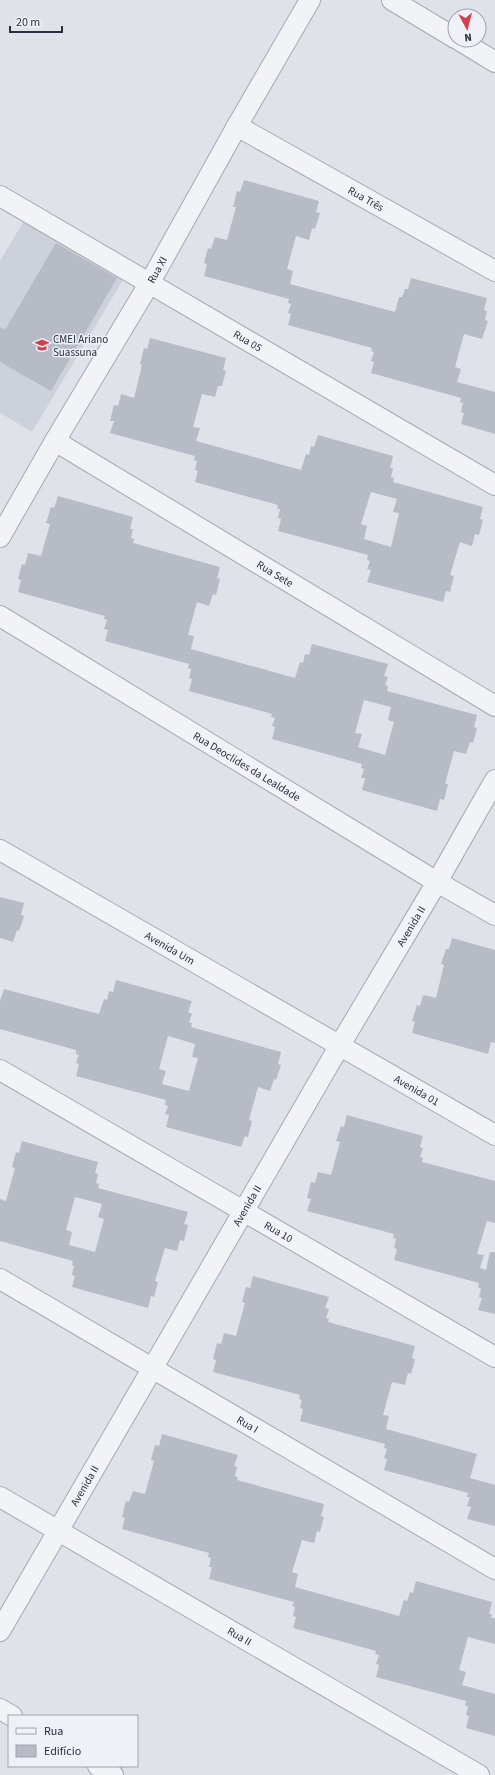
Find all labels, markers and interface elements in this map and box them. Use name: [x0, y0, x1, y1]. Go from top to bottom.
scale bar: [10, 8, 62, 34]
north arrow: [447, 8, 487, 48]
text: 20 m: [16, 14, 40, 31]
text: N: [464, 30, 473, 45]
street label: Rua Três: [345, 183, 387, 215]
street label: Rua XI: [144, 254, 171, 286]
street label: Rua 05: [230, 327, 265, 355]
place label: CMEI Ariano Suassuna: [53, 332, 108, 360]
school or university icon: CMEI Ariano Suassuna: [34, 337, 50, 353]
street label: Rua Sete: [254, 557, 296, 591]
street label: Rua Deoclides da Lealdade: [190, 728, 304, 805]
street label: Avenida II: [393, 903, 429, 949]
street label: Avenida Um: [142, 928, 197, 969]
street label: Avenida 01: [391, 1071, 442, 1109]
street label: Avenida II: [230, 1183, 265, 1229]
street label: Rua 10: [261, 1218, 295, 1246]
street label: Rua I: [234, 1412, 261, 1437]
street label: Avenida II: [67, 1463, 102, 1509]
street label: Rua II: [224, 1624, 254, 1649]
legend: [8, 1715, 138, 1767]
text: Rua: [44, 1723, 63, 1740]
text: Edifício: [44, 1743, 81, 1760]

